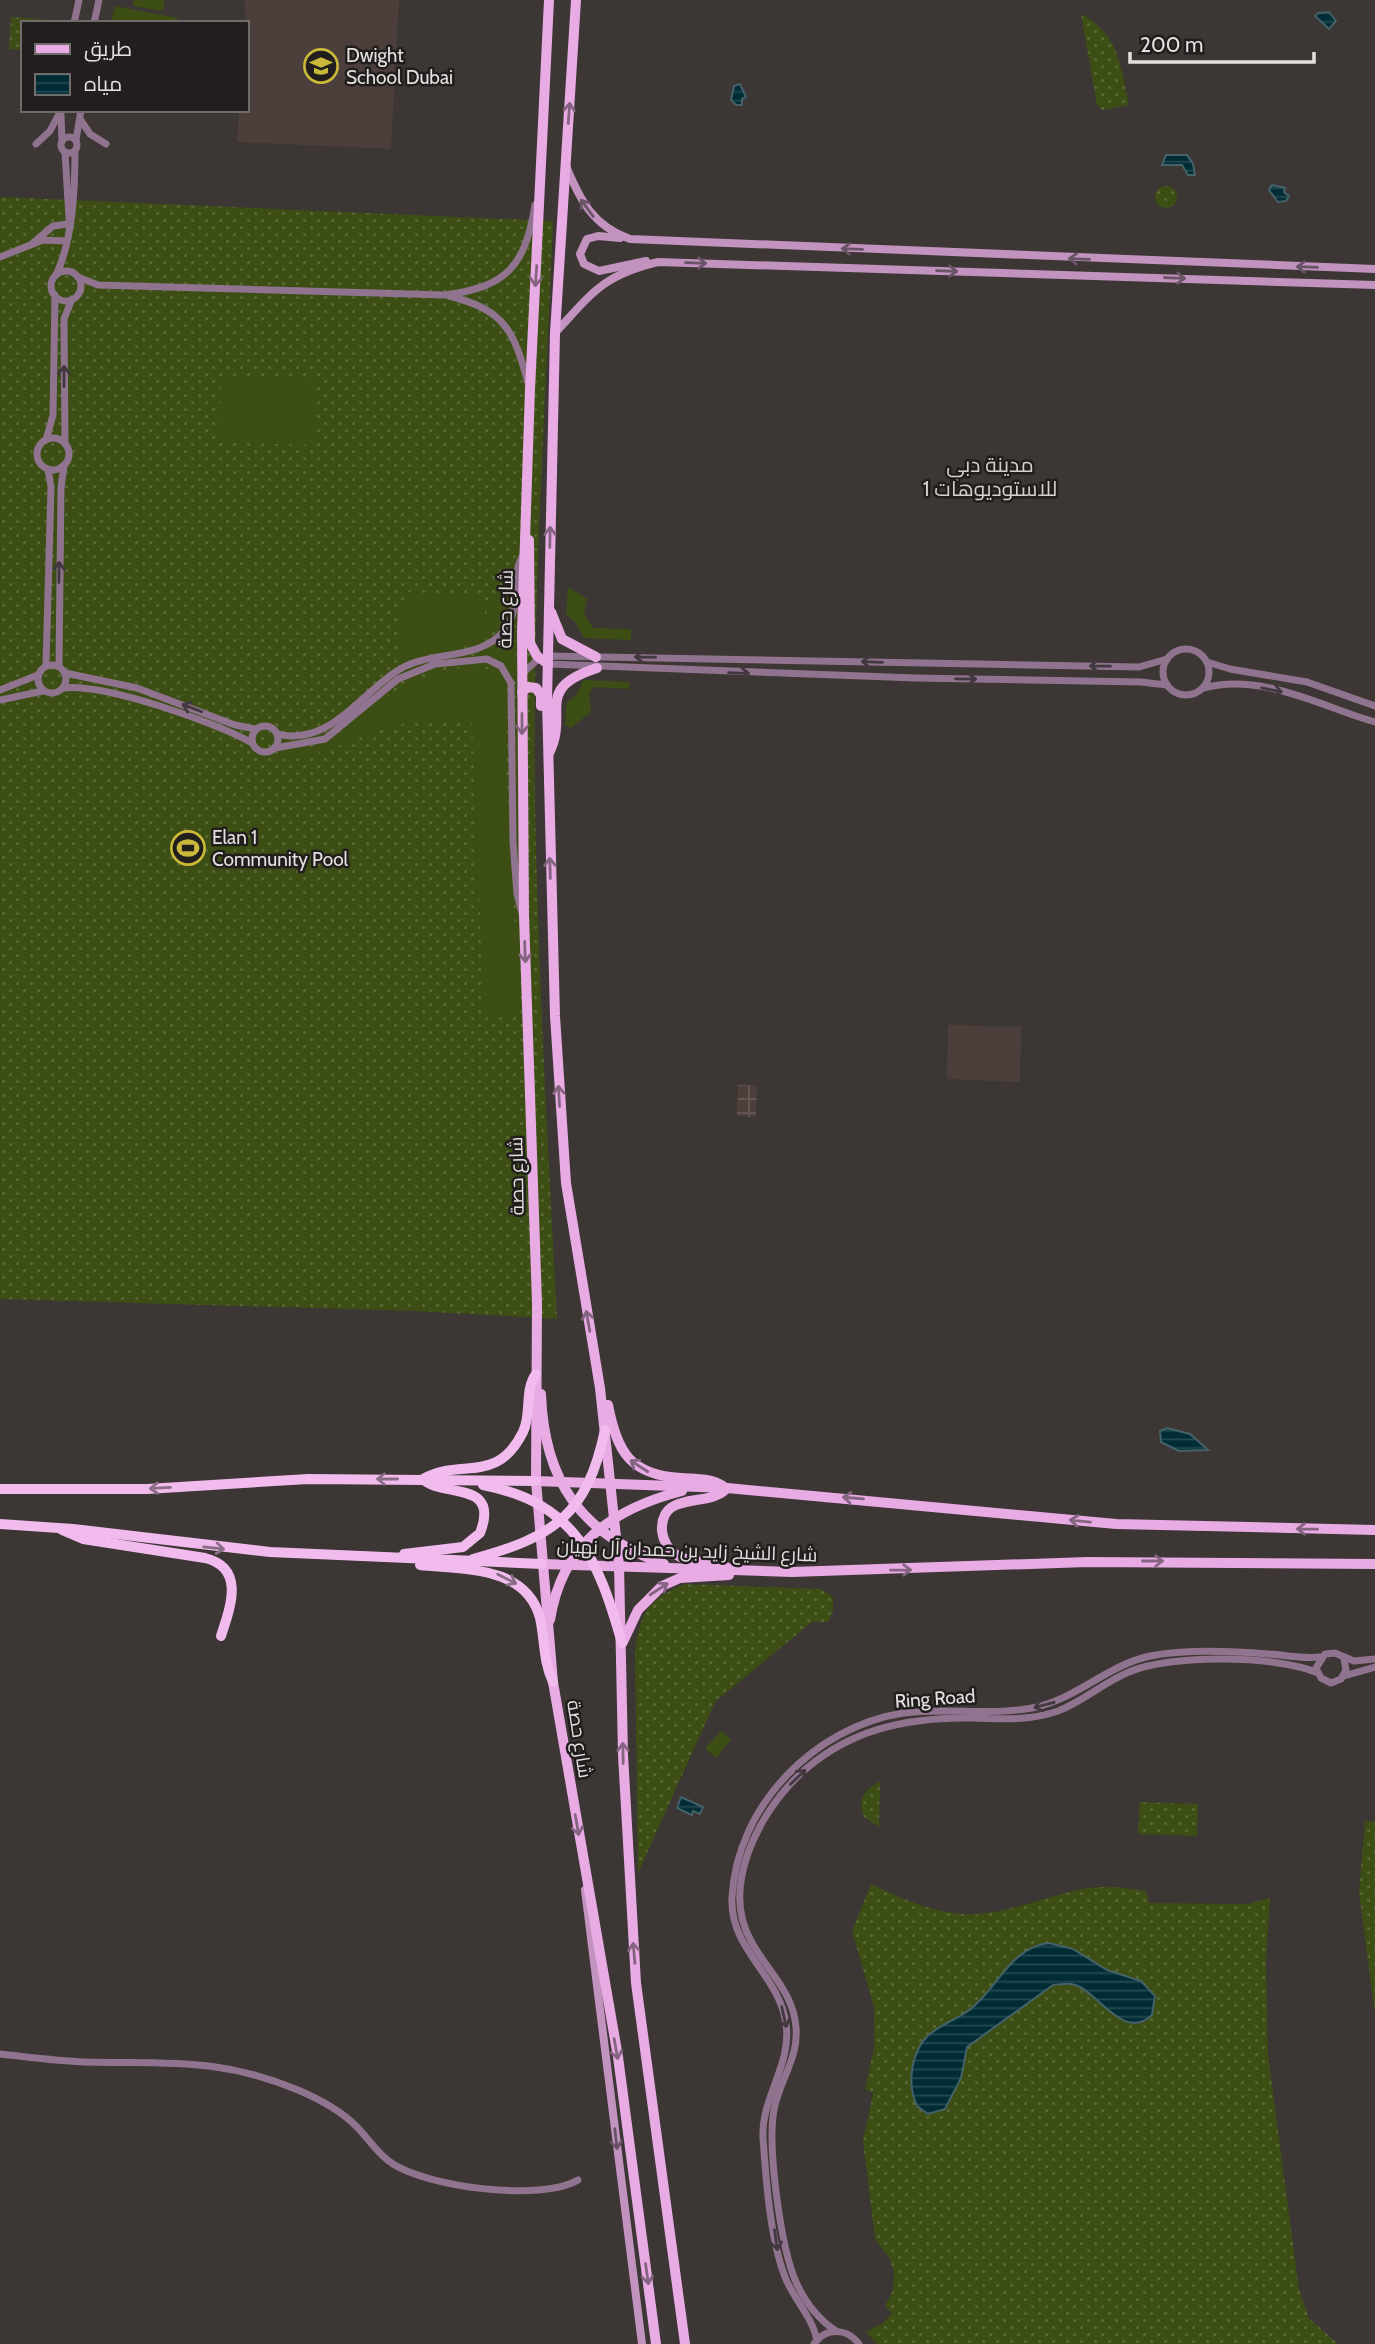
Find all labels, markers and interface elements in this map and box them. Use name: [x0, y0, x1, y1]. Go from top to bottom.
legend: [21, 21, 248, 112]
scale bar: [1130, 21, 1314, 65]
text: 200 m: [1140, 32, 1203, 57]
text: طريق: [84, 36, 132, 62]
place label: Dwight School Dubai: [346, 44, 453, 89]
school or university icon: Dwight School Dubai: [302, 47, 340, 85]
text: مياه: [84, 71, 122, 96]
one-way arrow: [563, 103, 576, 125]
one-way arrow: [580, 199, 594, 218]
one-way arrow: [841, 243, 864, 256]
one-way arrow: [1069, 252, 1091, 265]
one-way arrow: [684, 257, 707, 270]
one-way arrow: [1296, 260, 1319, 273]
one-way arrow: [936, 264, 959, 278]
one-way arrow: [529, 265, 542, 287]
one-way arrow: [1163, 271, 1186, 284]
one-way arrow: [57, 364, 71, 387]
district label: مدينة دبي للاستوديوهات 1: [923, 452, 1057, 501]
one-way arrow: [544, 525, 557, 548]
one-way arrow: [52, 561, 66, 584]
street label: شارع حصة: [493, 569, 520, 649]
one-way arrow: [634, 650, 657, 664]
one-way arrow: [861, 656, 884, 669]
one-way arrow: [1088, 659, 1111, 673]
one-way arrow: [727, 666, 750, 679]
one-way arrow: [955, 672, 978, 686]
one-way arrow: [1260, 684, 1283, 697]
one-way arrow: [181, 700, 203, 713]
one-way arrow: [515, 712, 529, 735]
place label: Elan 1 Community Pool: [212, 826, 349, 871]
sports icon: Elan 1 Community Pool: [169, 829, 207, 867]
one-way arrow: [544, 857, 557, 880]
one-way arrow: [519, 940, 532, 963]
one-way arrow: [553, 1084, 566, 1107]
street label: شارع حصة: [504, 1136, 531, 1216]
one-way arrow: [581, 1310, 594, 1333]
one-way arrow: [630, 1458, 649, 1473]
one-way arrow: [376, 1472, 399, 1486]
one-way arrow: [149, 1482, 172, 1495]
one-way arrow: [842, 1491, 865, 1504]
one-way arrow: [1069, 1514, 1091, 1527]
one-way arrow: [1296, 1522, 1319, 1536]
street label: شارع الشيخ زايد بن حمدان آل نهيان: [556, 1534, 818, 1569]
one-way arrow: [202, 1541, 225, 1554]
one-way arrow: [1141, 1555, 1164, 1568]
one-way arrow: [890, 1564, 913, 1577]
one-way arrow: [496, 1573, 517, 1587]
one-way arrow: [649, 1581, 669, 1595]
street label: Ring Road: [894, 1684, 976, 1713]
street label: شارع حصة: [560, 1698, 597, 1780]
one-way arrow: [1033, 1699, 1056, 1712]
one-way arrow: [616, 1742, 630, 1765]
one-way arrow: [789, 1768, 806, 1785]
one-way arrow: [571, 1813, 584, 1835]
one-way arrow: [627, 1942, 640, 1965]
one-way arrow: [778, 2005, 791, 2028]
one-way arrow: [610, 2037, 623, 2060]
one-way arrow: [610, 2127, 623, 2149]
one-way arrow: [770, 2228, 783, 2251]
one-way arrow: [640, 2262, 653, 2285]

